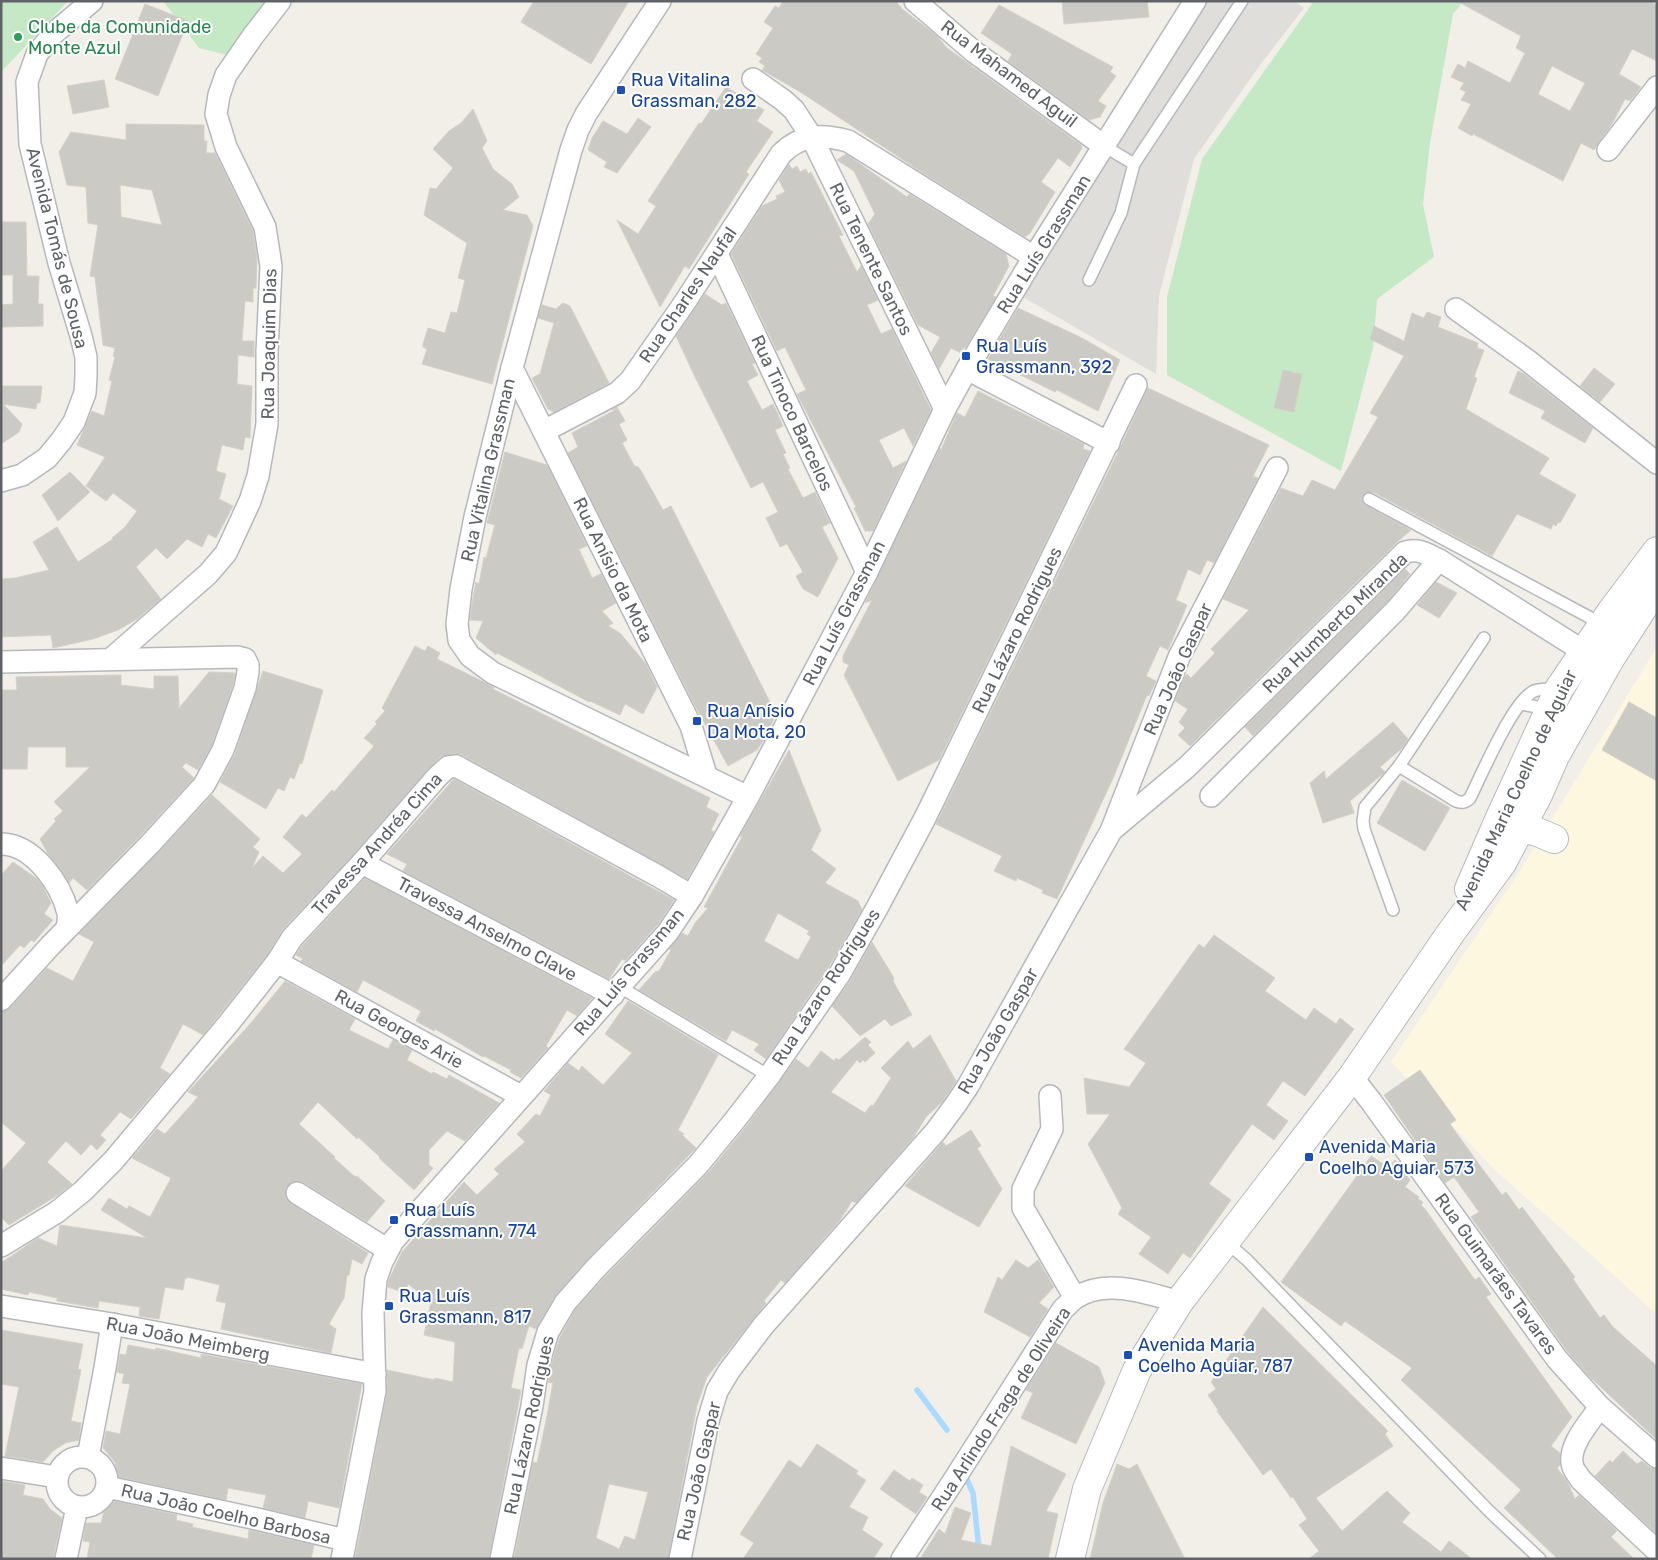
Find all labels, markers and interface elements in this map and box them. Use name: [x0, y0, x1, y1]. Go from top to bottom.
place label: Clube da Comunidade Monte Azul: [28, 16, 211, 59]
street label: Rua Mahamed Aguil: [936, 16, 1082, 132]
marker: Clube da Comunidade Monte Azul: [12, 31, 24, 43]
place label: Rua Vitalina Grassman, 282: [631, 69, 757, 112]
marker: Rua Vitalina Grassman, 282: [615, 84, 627, 96]
street label: Avenida Tomás de Sousa: [21, 145, 93, 351]
street label: Rua Luís Grassman: [992, 170, 1096, 318]
street label: Rua Tenente Santos: [824, 179, 918, 339]
street label: Rua Charles Naufal: [634, 223, 742, 367]
street label: Rua Joaquim Dias: [257, 268, 281, 420]
street label: Rua Tinoco Barcelos: [746, 331, 838, 495]
place label: Rua Luís Grassmann, 392: [976, 335, 1112, 378]
marker: Rua Luís Grassmann, 392: [960, 350, 972, 362]
street label: Rua Vitalina Grassman: [456, 376, 520, 564]
street label: Rua Anísio da Mota: [568, 494, 658, 646]
street label: Rua Luís Grassman: [798, 537, 890, 689]
street label: Rua Lázaro Rodrigues: [967, 543, 1067, 717]
street label: Rua Humberto Miranda: [1258, 548, 1412, 698]
street label: Rua João Gaspar: [1139, 599, 1217, 738]
street label: Avenida Maria Coelho de Aguiar: [1450, 666, 1582, 914]
place label: Rua Anísio Da Mota, 20: [707, 700, 806, 743]
marker: Rua Anísio Da Mota, 20: [691, 715, 703, 727]
street label: Travessa Andréa Cima: [307, 768, 447, 920]
street label: Travessa Anselmo Clave: [393, 872, 581, 986]
street label: Rua Luís Grassman: [569, 904, 689, 1040]
street label: Rua Lázaro Rodrigues: [767, 905, 885, 1069]
street label: Rua João Gaspar: [953, 964, 1043, 1098]
street label: Rua Georges Arie: [331, 985, 467, 1073]
place label: Avenida Maria Coelho Aguiar, 573: [1319, 1136, 1474, 1179]
marker: Avenida Maria Coelho Aguiar, 573: [1303, 1151, 1315, 1163]
street label: Rua Guimarães Tavares: [1430, 1189, 1562, 1359]
place label: Rua Luís Grassmann, 774: [404, 1199, 537, 1242]
marker: Rua Luís Grassmann, 774: [388, 1214, 400, 1226]
place label: Rua Luís Grassmann, 817: [399, 1285, 531, 1328]
marker: Rua Luís Grassmann, 817: [383, 1300, 395, 1312]
street label: Rua Arlindo Fraga de Oliveira: [927, 1303, 1075, 1515]
street label: Rua João Meimberg: [104, 1312, 272, 1366]
street label: Rua Lázaro Rodrigues: [499, 1334, 559, 1516]
place label: Avenida Maria Coelho Aguiar, 787: [1138, 1334, 1293, 1377]
marker: Avenida Maria Coelho Aguiar, 787: [1122, 1349, 1134, 1361]
street label: Rua João Gaspar: [672, 1399, 726, 1543]
street label: Rua João Coelho Barbosa: [119, 1479, 333, 1549]

